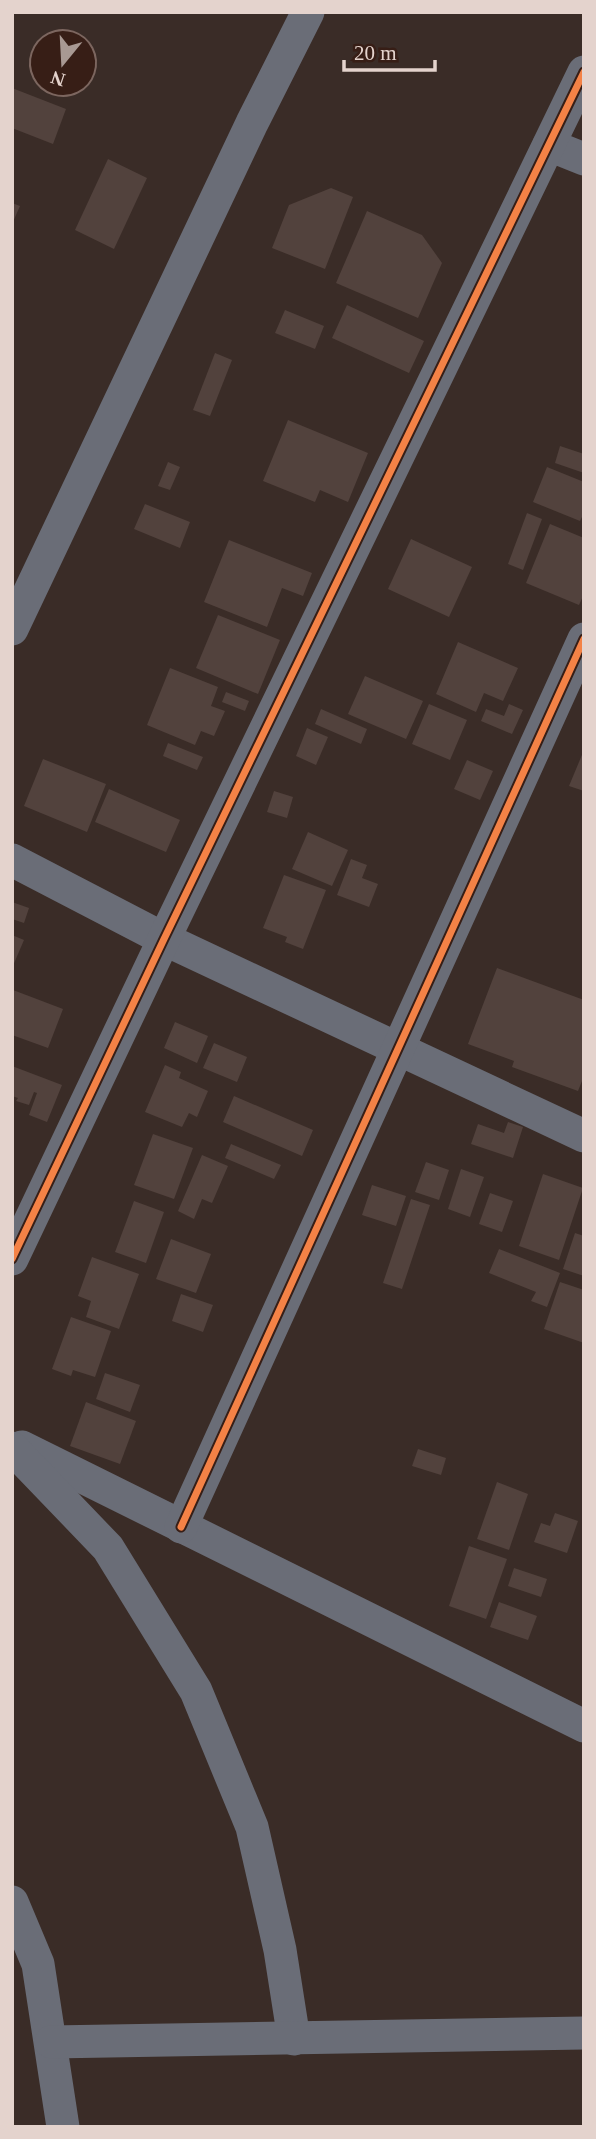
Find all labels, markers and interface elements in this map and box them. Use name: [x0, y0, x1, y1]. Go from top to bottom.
north arrow: [28, 28, 98, 98]
scale bar: [344, 28, 435, 72]
text: 20 m: [354, 41, 397, 65]
text: N: [48, 67, 68, 91]

